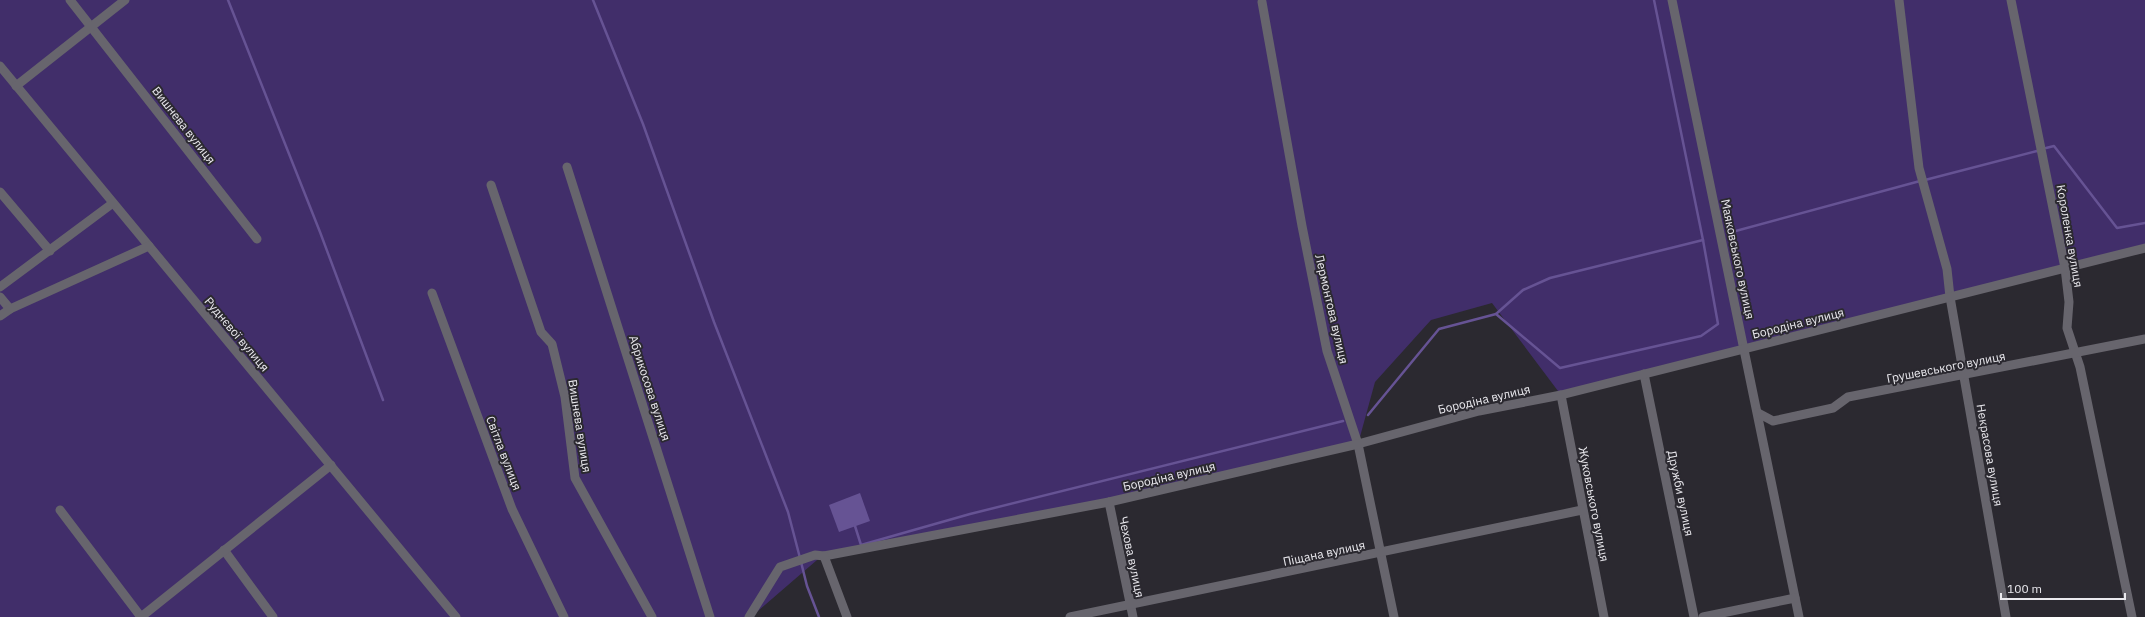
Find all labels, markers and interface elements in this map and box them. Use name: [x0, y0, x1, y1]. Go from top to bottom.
street label: Вишнева вулиця: [149, 83, 219, 167]
street label: Короленка вулиця: [2054, 183, 2086, 289]
street label: Маяковського вулиця: [1718, 198, 1758, 320]
street label: Лермонтова вулиця: [1312, 253, 1352, 365]
street label: Руднєвої вулиця: [201, 294, 273, 374]
street label: Бородіна вулиця: [1750, 304, 1846, 342]
street label: Абрикосова вулиця: [626, 333, 674, 443]
street label: Грушевського вулиця: [1885, 348, 2007, 386]
street label: Вишнева вулиця: [565, 378, 595, 474]
street label: Бородіна вулиця: [1436, 381, 1532, 417]
street label: Некрасова вулиця: [1974, 403, 2006, 507]
street label: Світла вулиця: [483, 414, 525, 492]
street label: Жуковського вулиця: [1575, 445, 1613, 563]
street label: Дружби вулиця: [1665, 449, 1697, 537]
street label: Бородіна вулиця: [1121, 458, 1217, 494]
street label: Чехова вулиця: [1116, 515, 1148, 599]
street label: Піщана вулиця: [1281, 537, 1367, 569]
scale bar: [2001, 575, 2125, 601]
text: 100 m: [2007, 581, 2042, 596]

